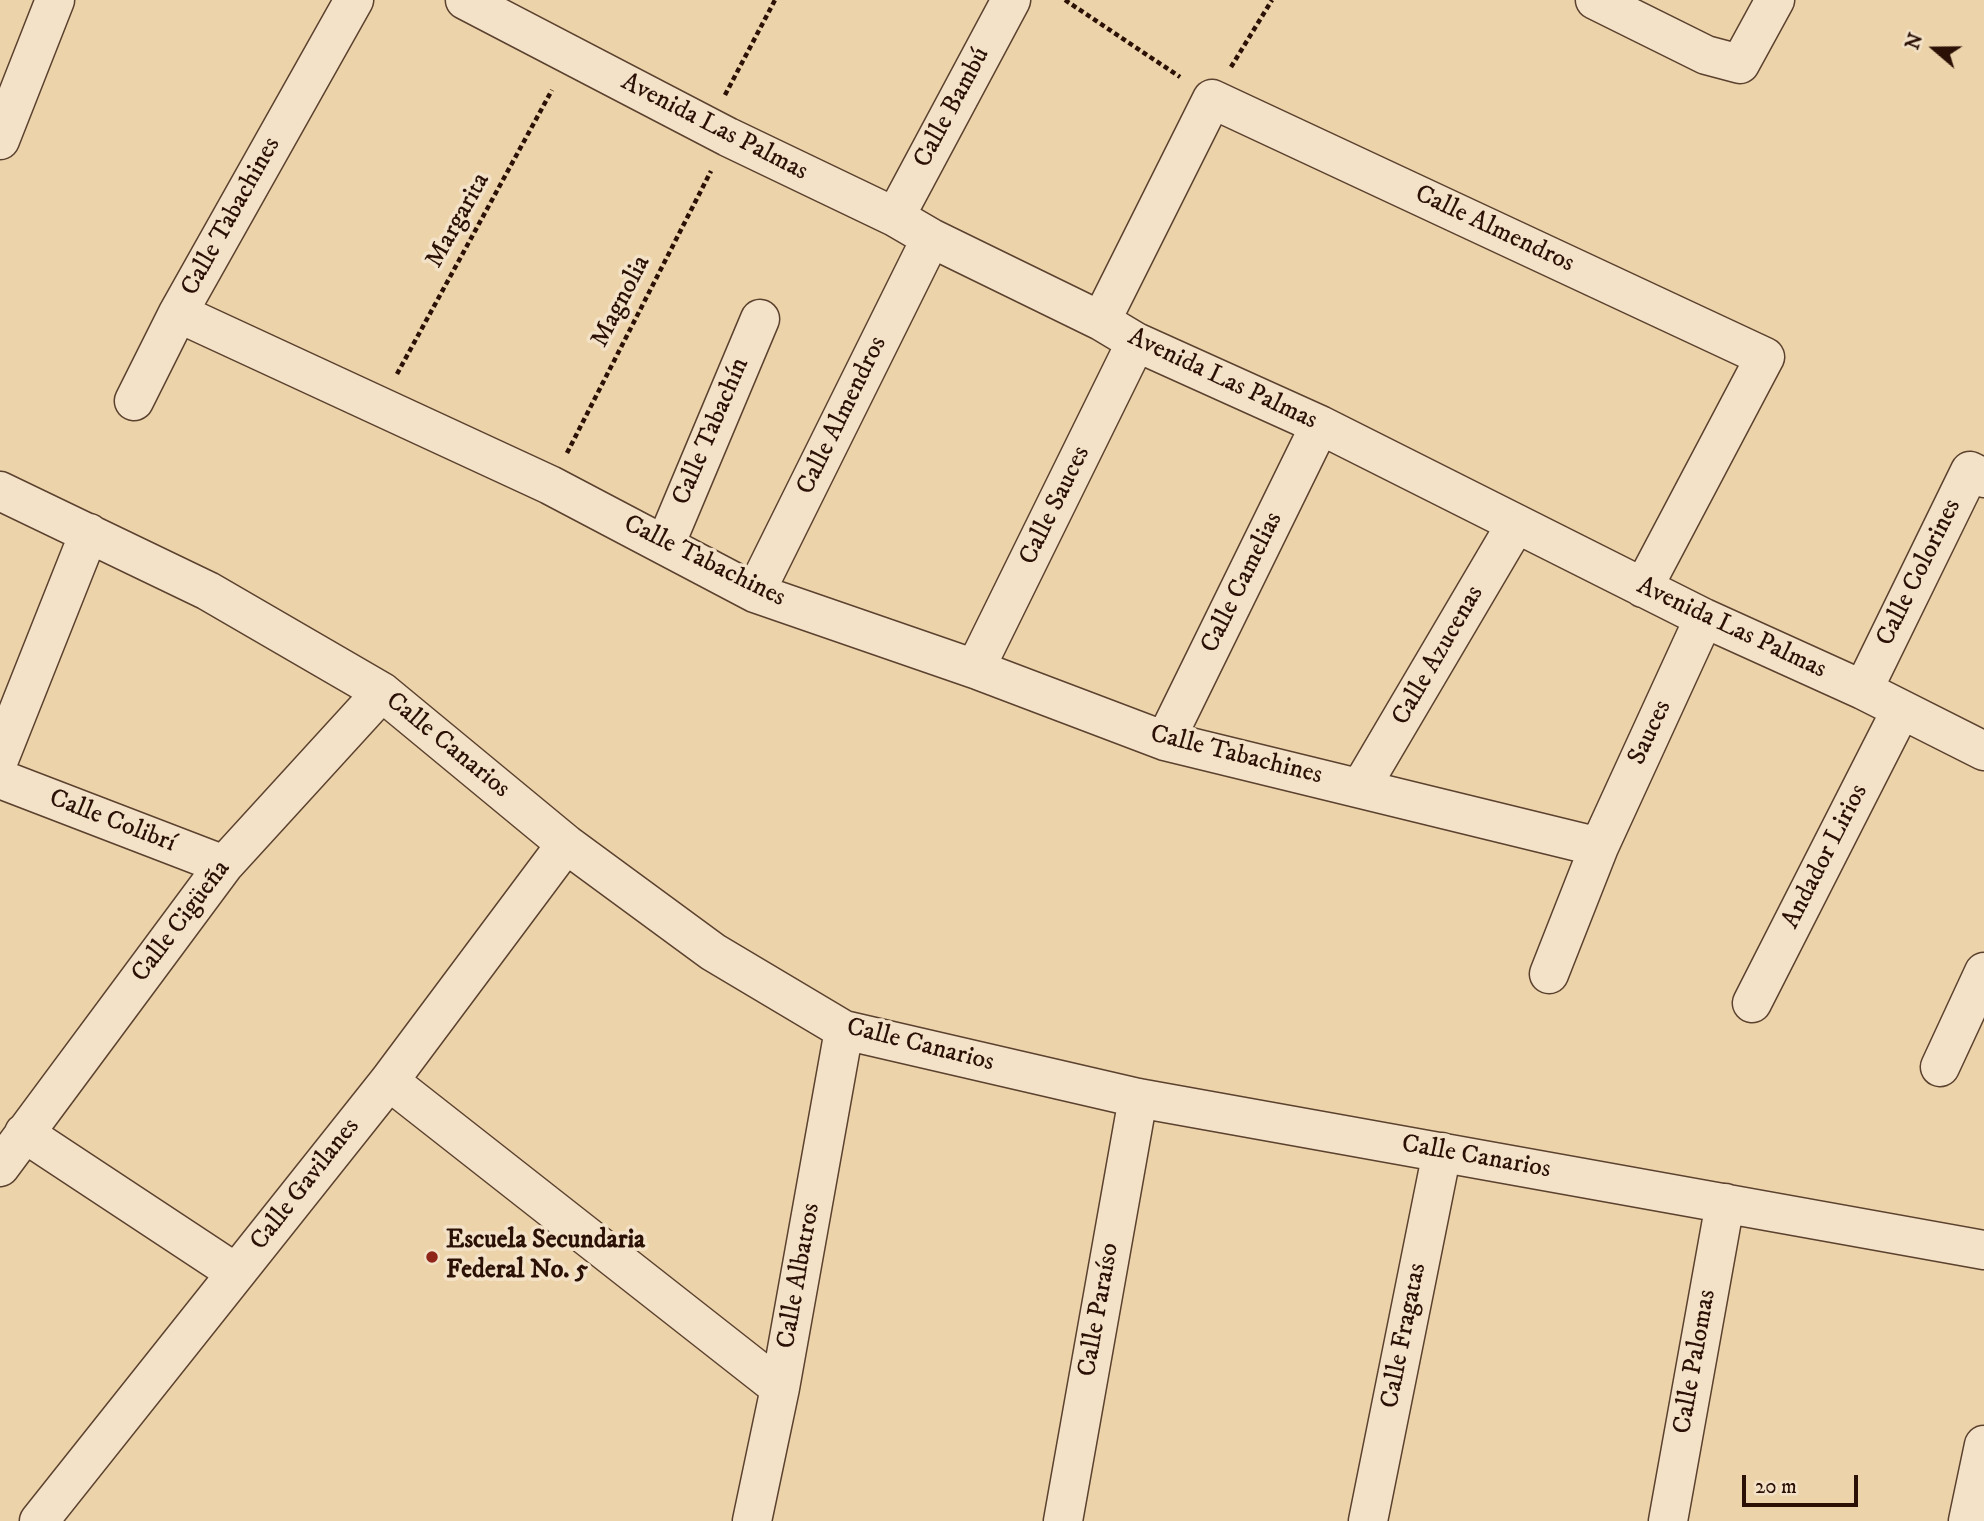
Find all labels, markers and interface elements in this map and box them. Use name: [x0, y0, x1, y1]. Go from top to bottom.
north arrow: [1900, 14, 1970, 84]
text: N: [1901, 30, 1928, 53]
street label: Calle Bambú: [908, 42, 998, 174]
street label: Avenida Las Palmas: [615, 67, 813, 189]
street label: Calle Tabachines: [176, 132, 288, 302]
street label: Margarita: [420, 168, 498, 274]
street label: Calle Almendros: [1409, 179, 1579, 281]
street label: Magnolia: [586, 251, 658, 353]
street label: Avenida Las Palmas: [1122, 322, 1322, 438]
street label: Calle Almendros: [791, 332, 895, 500]
street label: Calle Tabachín: [667, 354, 757, 510]
street label: Calle Sauces: [1014, 442, 1098, 570]
street label: Calle Colorines: [1871, 494, 1969, 652]
street label: Calle Camelias: [1195, 507, 1291, 659]
street label: Calle Tabachines: [618, 509, 790, 615]
street label: Avenida Las Palmas: [1631, 571, 1831, 687]
street label: Calle Azucenas: [1387, 581, 1491, 731]
street label: Calle Canarios: [379, 686, 515, 806]
street label: Sauces: [1623, 696, 1679, 770]
street label: Calle Tabachines: [1147, 720, 1325, 792]
street label: Andador Lirios: [1776, 780, 1876, 934]
street label: Calle Colibrí: [44, 784, 180, 860]
street label: Calle Cigüeña: [126, 855, 238, 989]
street label: Calle Canarios: [843, 1013, 997, 1079]
street label: Calle Gavilanes: [245, 1113, 367, 1257]
street label: Calle Canarios: [1399, 1130, 1553, 1186]
street label: Calle Albatros: [772, 1201, 828, 1351]
place label: Escuela Secundaria Federal No. 5: [446, 1226, 645, 1288]
street label: Calle Paraíso: [1073, 1241, 1127, 1379]
marker: Escuela Secundaria Federal No. 5: [424, 1249, 440, 1265]
street label: Calle Fragatas: [1376, 1261, 1434, 1411]
street label: Calle Palomas: [1668, 1287, 1724, 1437]
scale bar: [1746, 1462, 1862, 1506]
text: 20 m: [1755, 1474, 1797, 1500]

